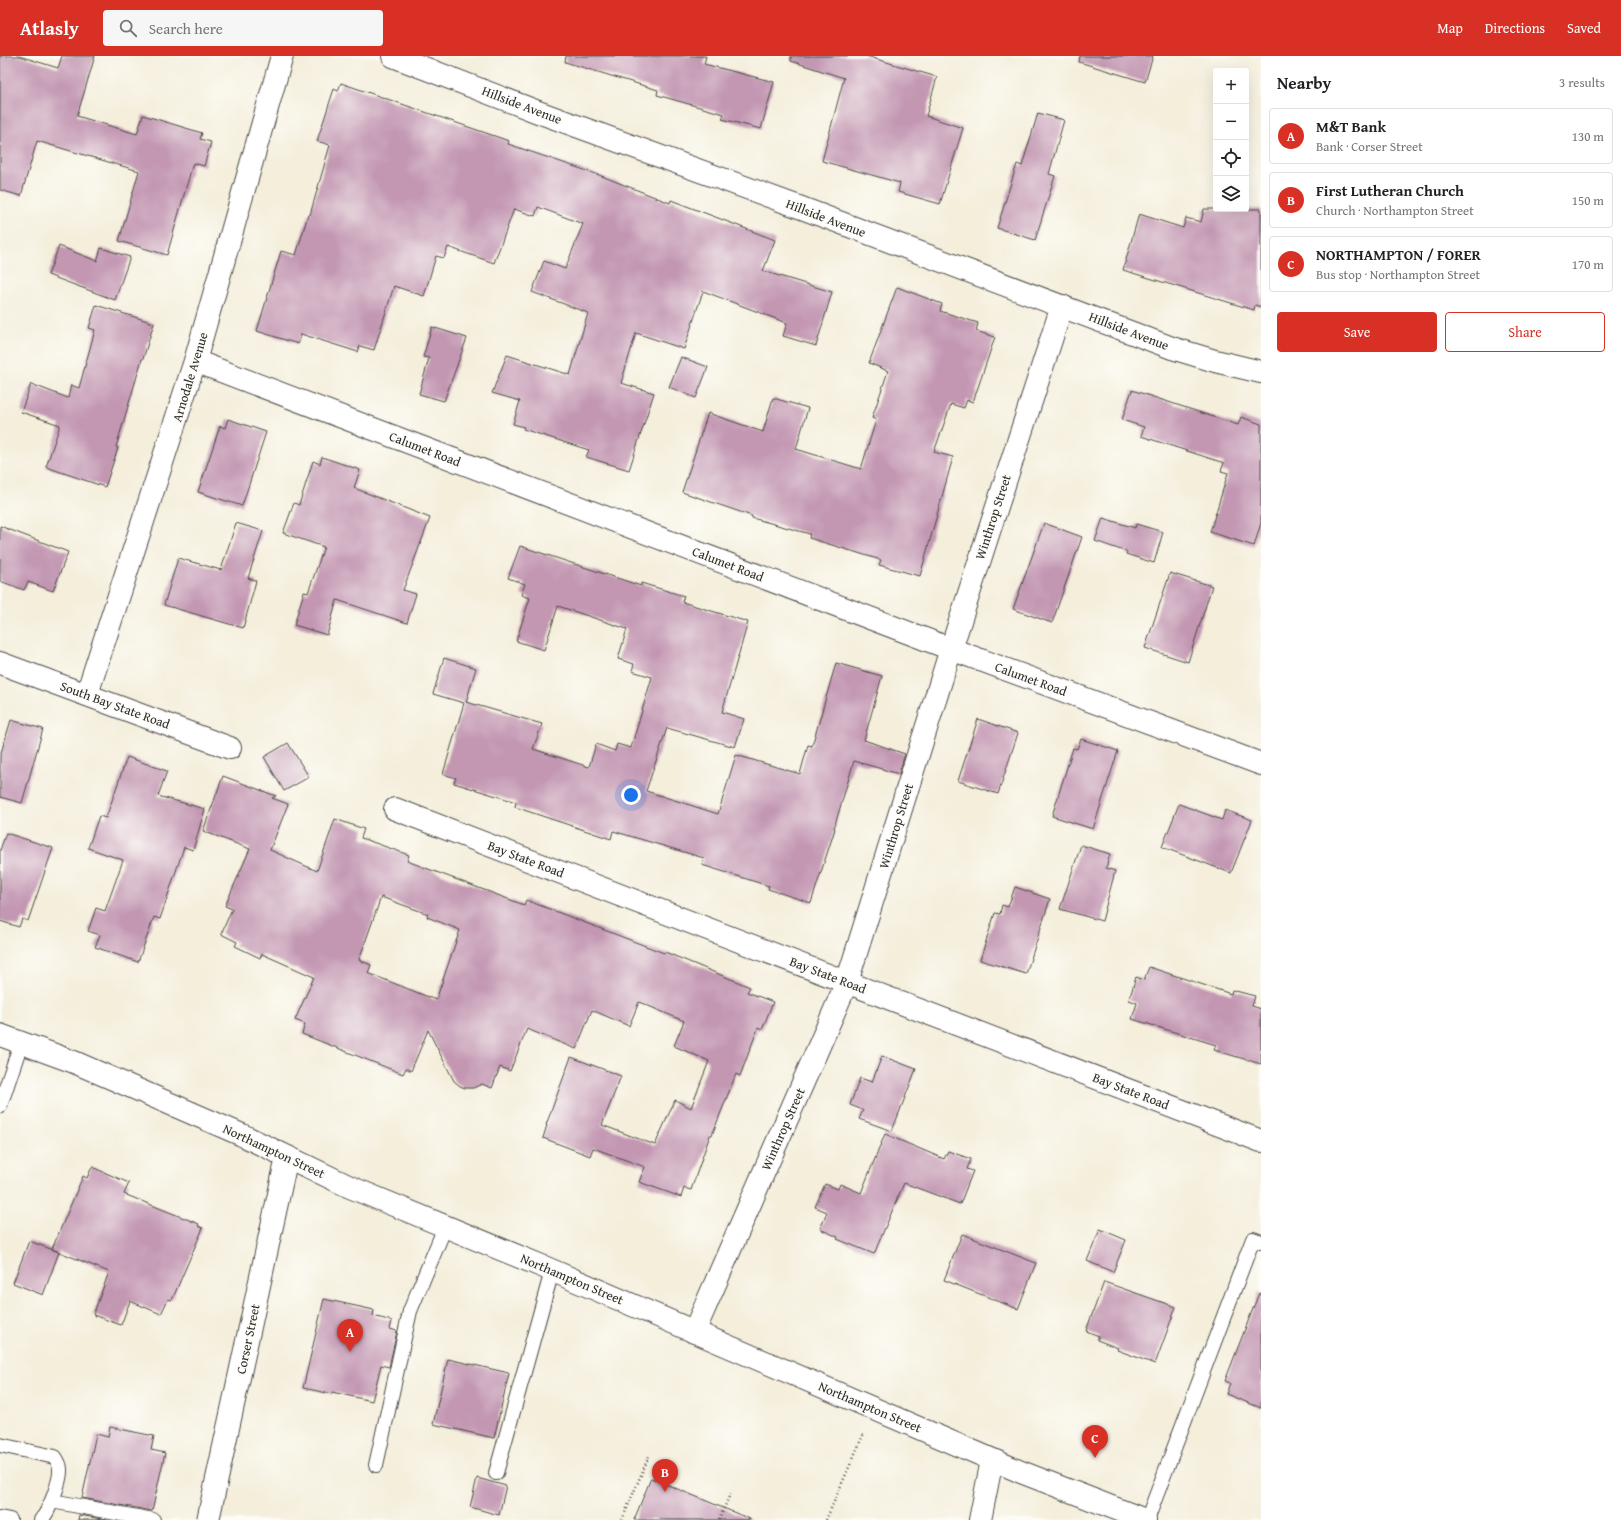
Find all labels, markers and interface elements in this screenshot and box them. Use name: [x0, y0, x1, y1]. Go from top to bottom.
search box: [103, 10, 383, 46]
text: Atlasly: [20, 14, 79, 42]
icon: search: [117, 17, 139, 39]
text: Search here: [149, 18, 223, 39]
text: Map: [1437, 18, 1463, 38]
text: Directions: [1485, 18, 1545, 38]
text: Saved: [1567, 18, 1601, 38]
map controls: [1213, 68, 1249, 212]
button: +: [1213, 68, 1249, 104]
text: Nearby: [1277, 70, 1331, 95]
text: 3 results: [1559, 73, 1605, 92]
street label: Hillside Avenue: [479, 81, 565, 129]
button: −: [1213, 104, 1249, 140]
text: M&T Bank: [1316, 116, 1386, 137]
text: A: [1287, 127, 1295, 146]
text: 130 m: [1572, 127, 1604, 146]
text: Bank · Corser Street: [1316, 137, 1423, 156]
button: locate: [1213, 140, 1249, 176]
button: layers: [1213, 176, 1249, 212]
text: First Lutheran Church: [1316, 180, 1464, 201]
text: B: [1287, 191, 1295, 210]
text: 150 m: [1572, 191, 1604, 210]
street label: Hillside Avenue: [783, 194, 869, 242]
text: Church · Northampton Street: [1316, 201, 1474, 220]
text: NORTHAMPTON / FORER: [1316, 244, 1481, 265]
text: C: [1287, 255, 1295, 274]
text: 170 m: [1572, 255, 1604, 274]
text: Bus stop · Northampton Street: [1316, 265, 1480, 284]
street label: Hillside Avenue: [1086, 307, 1172, 355]
button: Save: [1277, 312, 1437, 352]
button: Share: [1445, 312, 1605, 352]
street label: Arnodale Avenue: [167, 330, 213, 424]
street label: Calumet Road: [386, 427, 464, 471]
street label: Winthrop Street: [970, 472, 1016, 562]
street label: Calumet Road: [689, 542, 767, 586]
street label: Calumet Road: [992, 657, 1070, 701]
street label: South Bay State Road: [58, 676, 173, 734]
street label: Winthrop Street: [874, 781, 918, 871]
your location: [621, 785, 641, 805]
street label: Bay State Road: [485, 836, 567, 882]
street label: Bay State Road: [787, 952, 869, 998]
street label: Bay State Road: [1090, 1068, 1172, 1114]
street label: Winthrop Street: [756, 1084, 810, 1173]
street label: Northampton Street: [220, 1119, 328, 1183]
street label: Northampton Street: [517, 1249, 627, 1309]
street label: Corser Street: [231, 1302, 265, 1376]
pin: A: [337, 1319, 363, 1352]
street label: Northampton Street: [815, 1377, 925, 1437]
pin: C: [1082, 1425, 1108, 1458]
pin: B: [652, 1459, 678, 1492]

